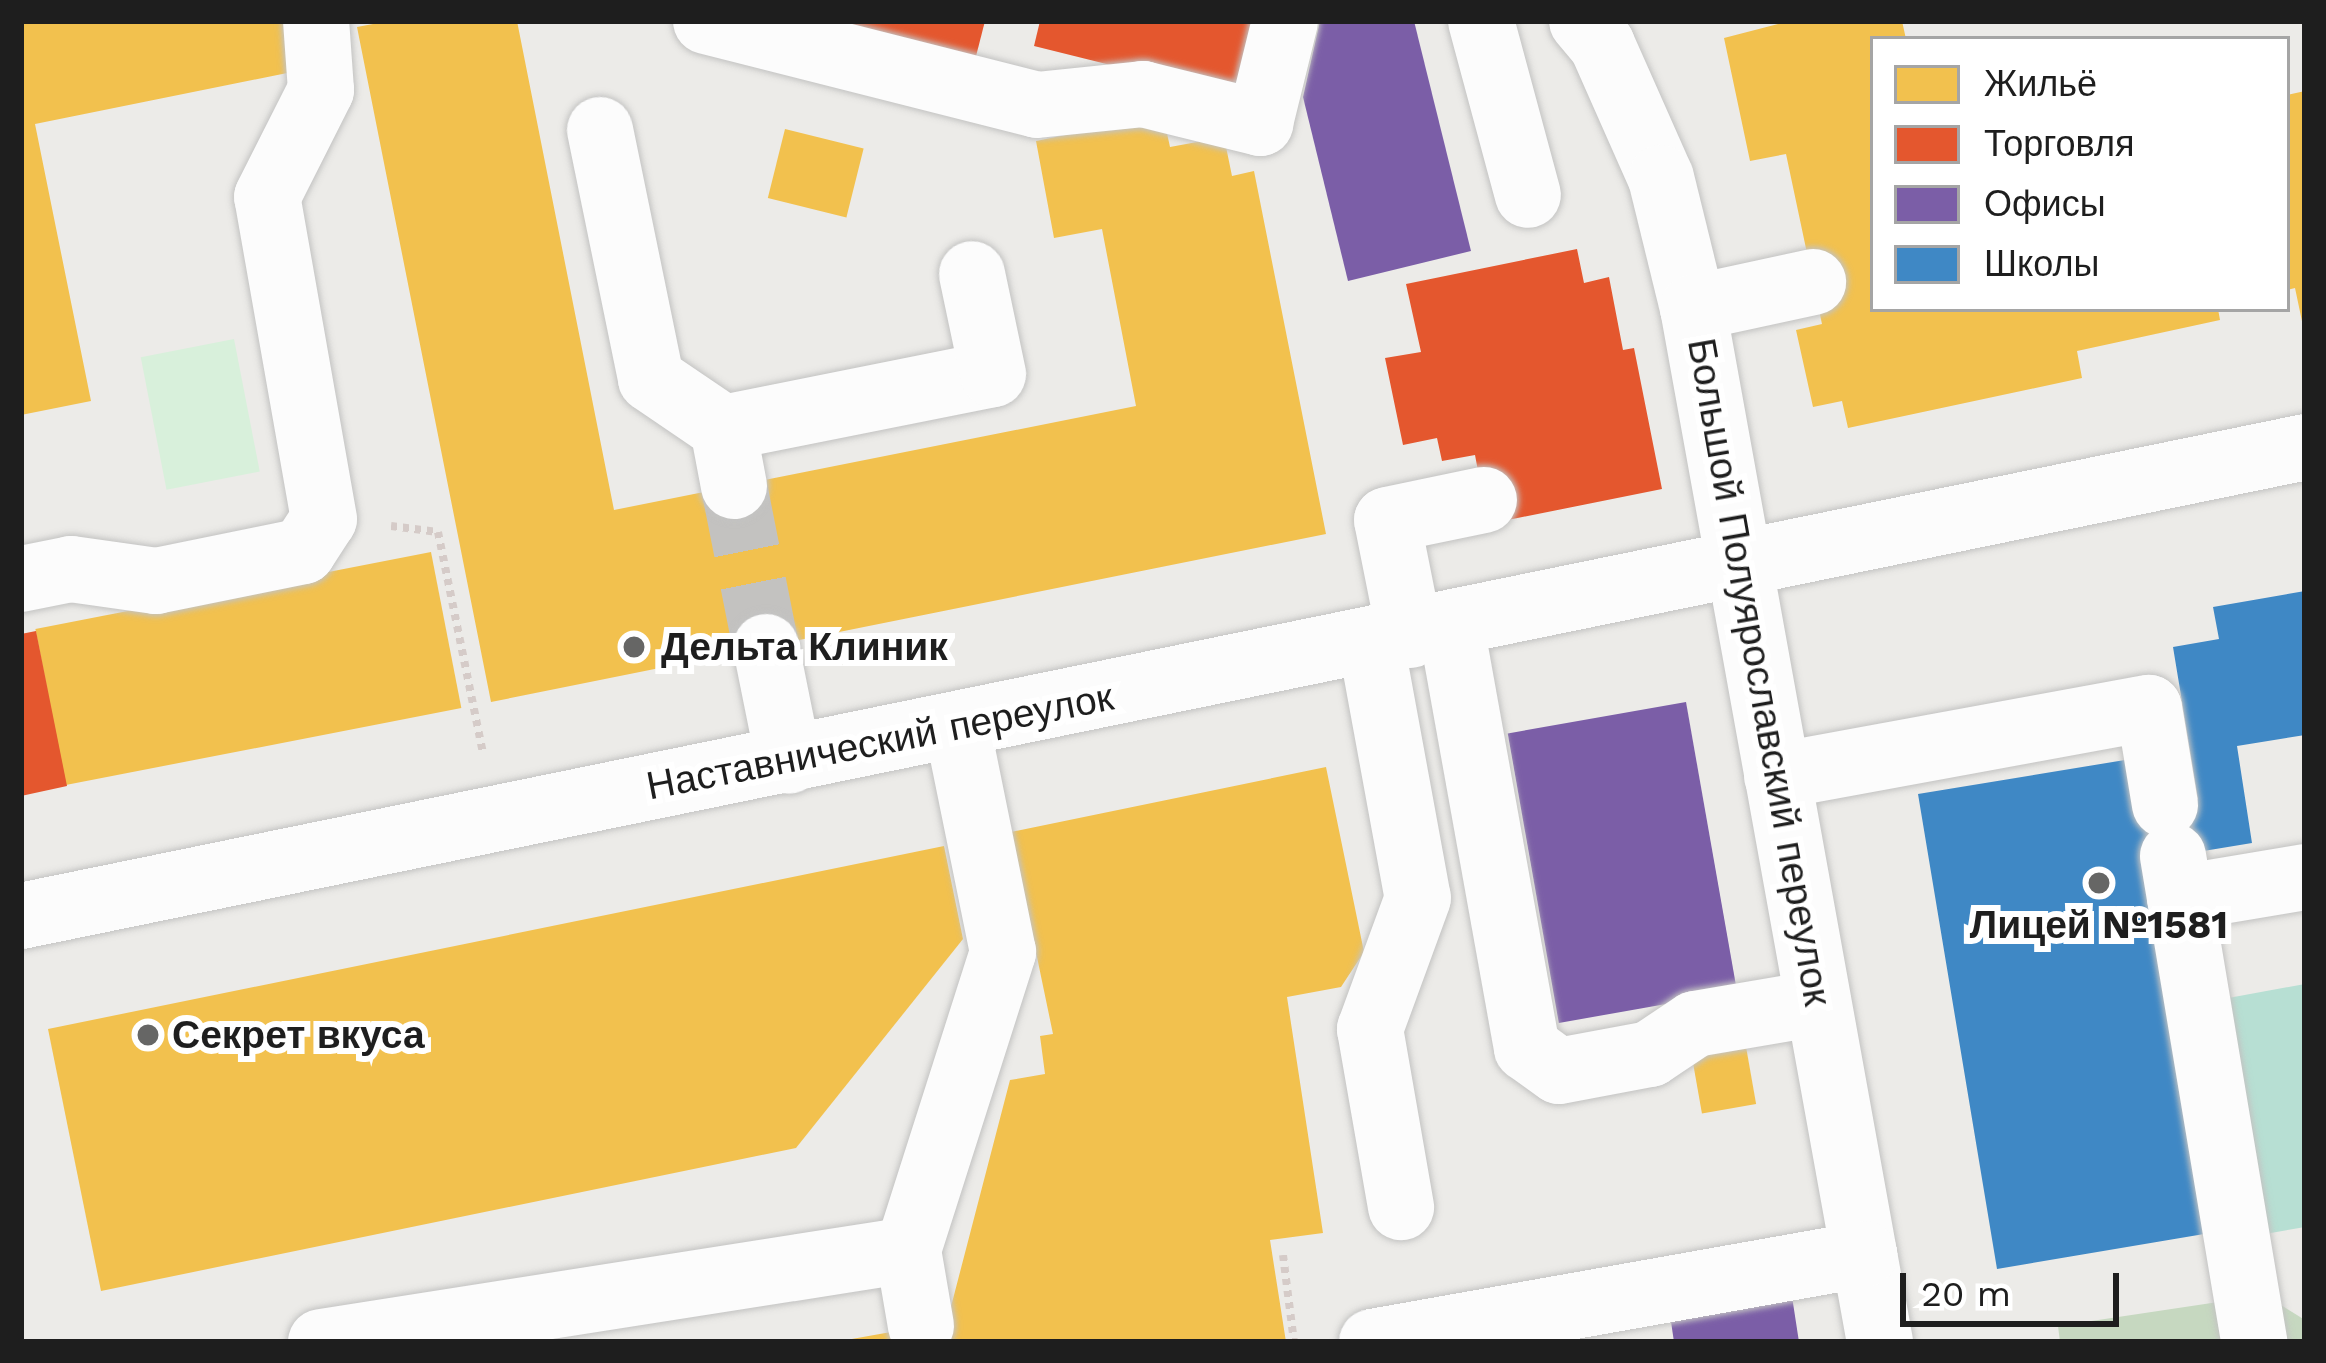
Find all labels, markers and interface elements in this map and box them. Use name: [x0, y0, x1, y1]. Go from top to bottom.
legend: [1870, 36, 2290, 312]
text: Жильё: [1984, 63, 2097, 105]
text: Торговля: [1984, 123, 2134, 165]
text: Офисы: [1984, 183, 2106, 225]
text: Школы: [1984, 243, 2099, 285]
street label: Большой Полуярославский переулок: [1677, 335, 1841, 1009]
place label: Дельта Клиник: [661, 624, 948, 670]
marker: Дельта Клиник: [618, 631, 650, 663]
street label: Наставнический переулок: [643, 674, 1117, 810]
marker: Лицей №1581: [2086, 870, 2112, 896]
place label: Лицей №1581: [1970, 902, 2228, 948]
place label: Секрет вкуса: [172, 1012, 425, 1058]
marker: Секрет вкуса: [135, 1022, 161, 1048]
scale bar: [1906, 1249, 2125, 1323]
text: 20 m: [1921, 1273, 2011, 1315]

